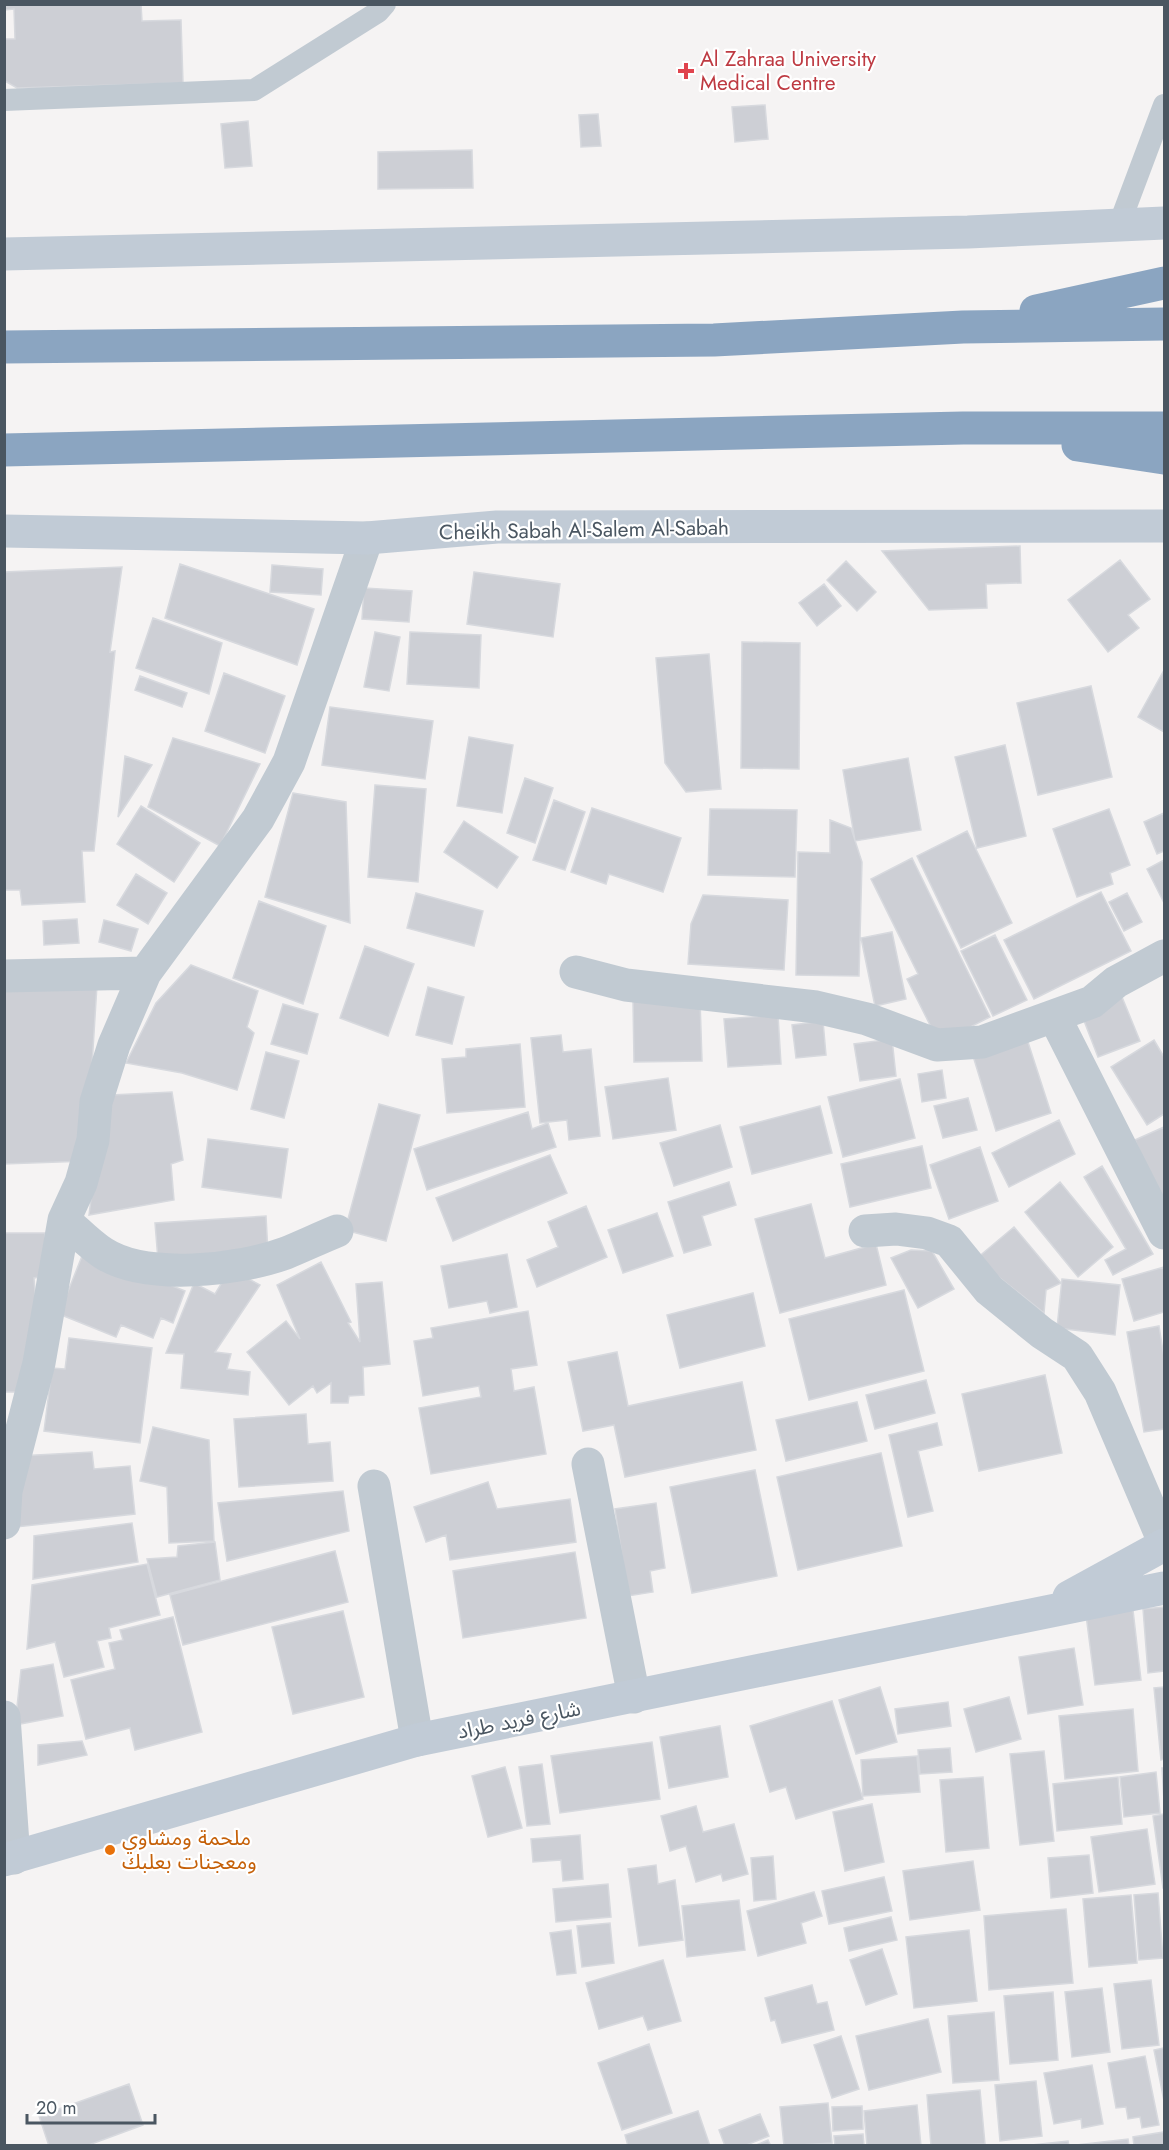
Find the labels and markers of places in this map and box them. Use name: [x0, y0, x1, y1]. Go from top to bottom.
place label: Al Zahraa University Medical Centre: [700, 44, 877, 98]
marker: Al Zahraa University Medical Centre: [677, 62, 695, 80]
place label: ملحمة ومشاوي ومعجنات بعلبك: [122, 1823, 257, 1877]
marker: ملحمة ومشاوي ومعجنات بعلبك: [103, 1843, 117, 1857]

